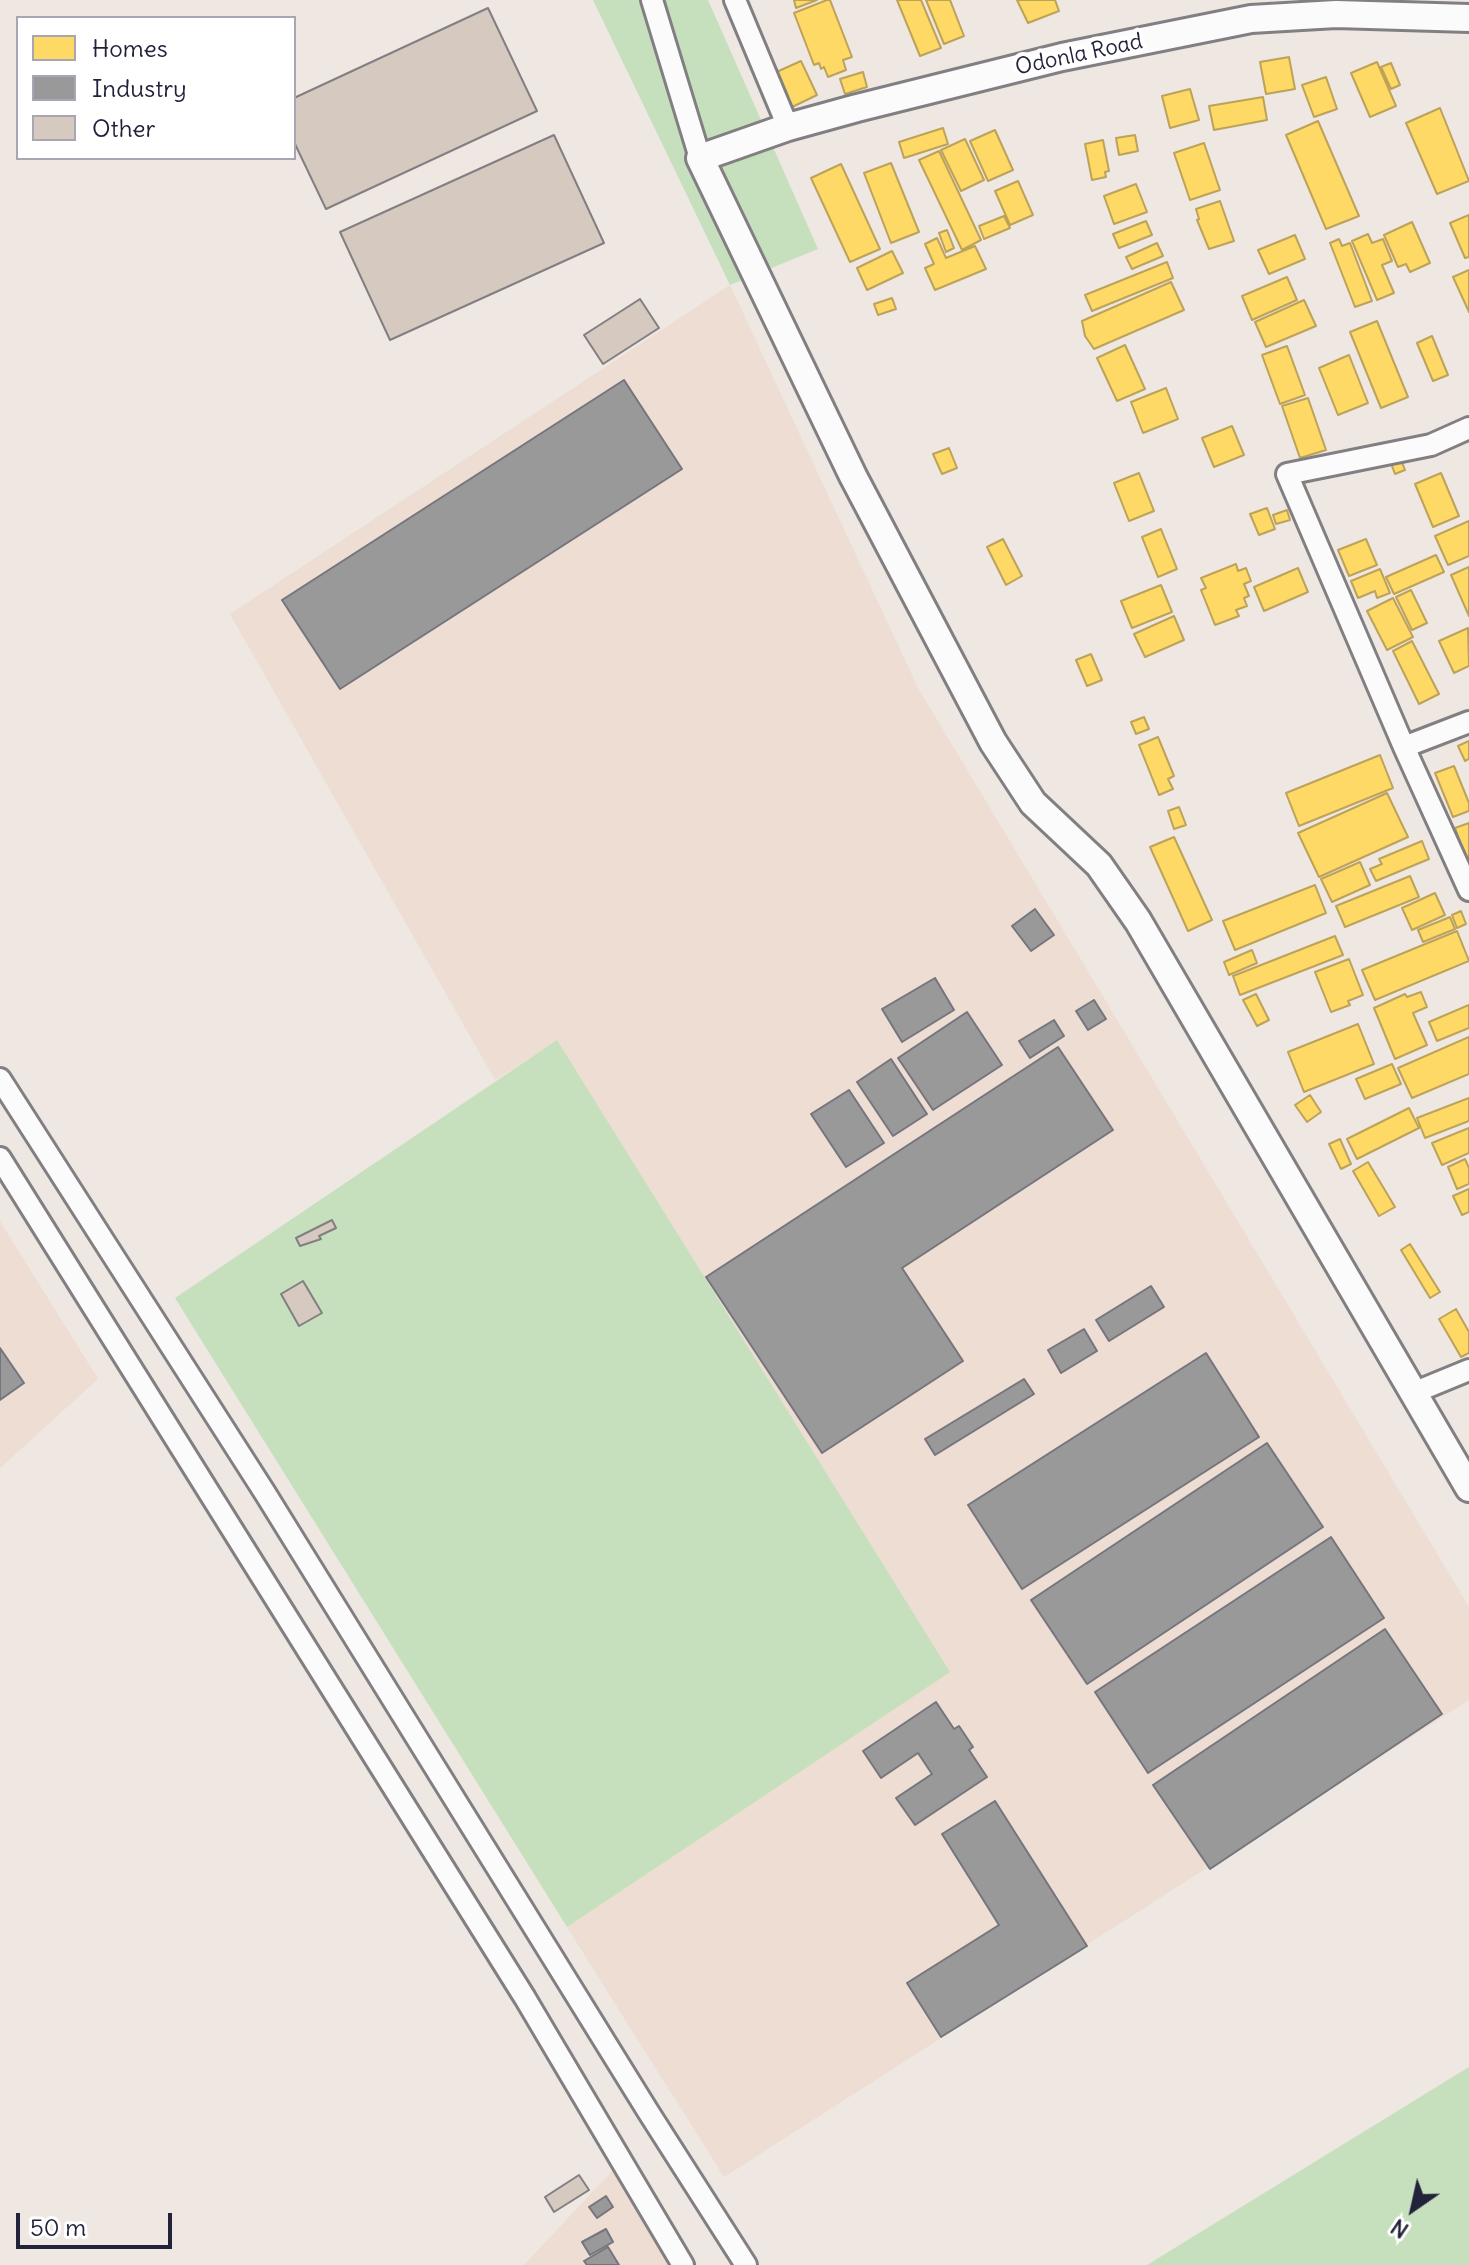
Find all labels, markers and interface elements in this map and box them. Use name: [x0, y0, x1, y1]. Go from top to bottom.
legend: [16, 16, 296, 160]
street label: Odonla Road: [1013, 29, 1145, 81]
text: Homes: [92, 33, 168, 63]
text: Industry: [92, 73, 187, 103]
text: Other: [92, 113, 155, 143]
north arrow: [1373, 2169, 1453, 2249]
scale bar: [20, 2197, 176, 2247]
text: 50 m: [30, 2212, 86, 2242]
text: N: [1385, 2213, 1414, 2245]

